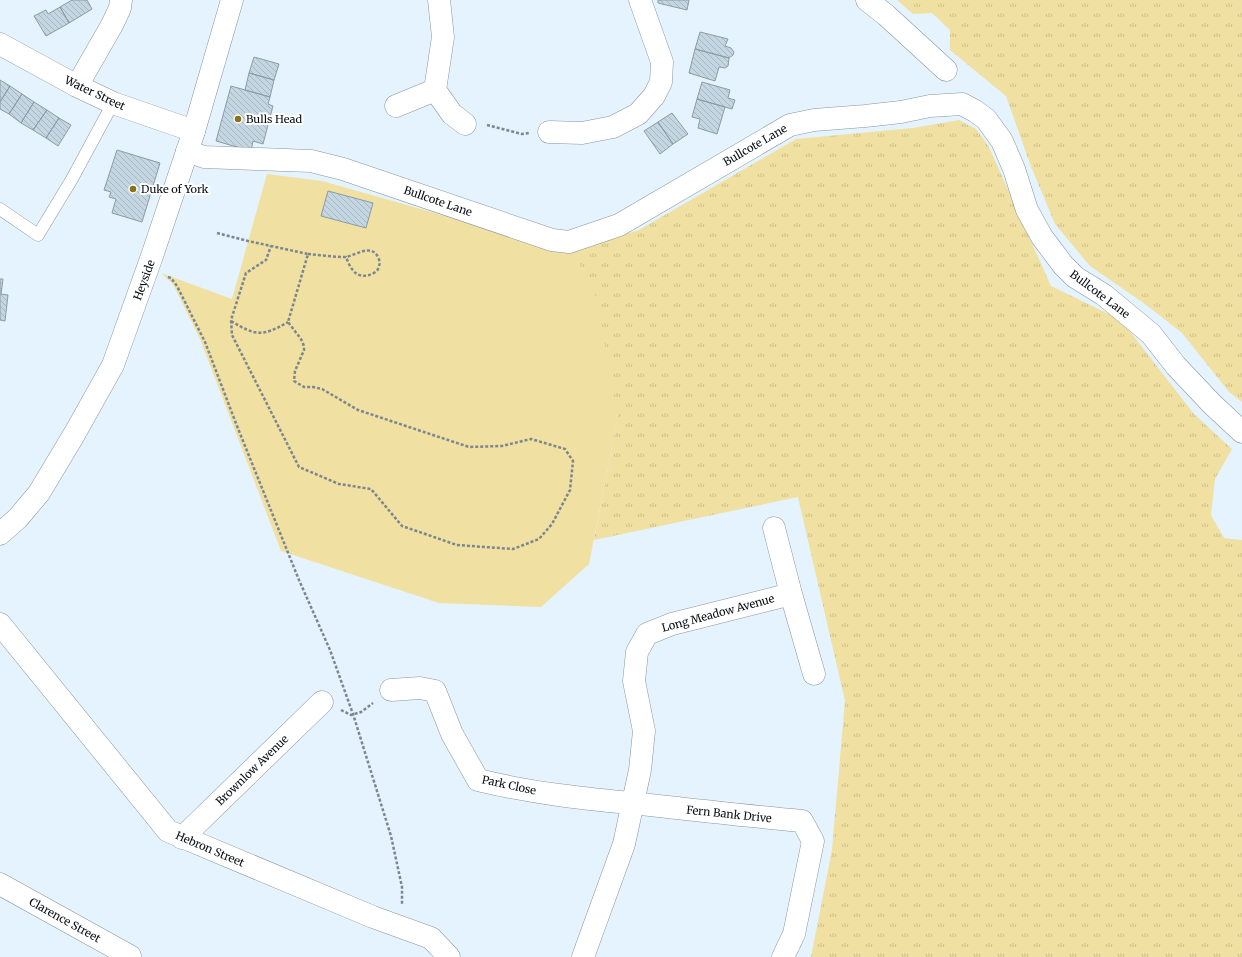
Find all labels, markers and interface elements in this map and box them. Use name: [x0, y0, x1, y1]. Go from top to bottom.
street label: Water Street: [62, 72, 128, 113]
place label: Bulls Head: [246, 112, 302, 126]
marker: Bulls Head: [233, 114, 243, 124]
street label: Bullcote Lane: [721, 121, 790, 169]
place label: Duke of York: [141, 182, 209, 196]
street label: Bullcote Lane: [402, 183, 474, 219]
marker: Duke of York: [128, 184, 138, 194]
street label: Heyside: [130, 258, 158, 302]
street label: Bullcote Lane: [1067, 267, 1133, 321]
street label: Long Meadow Avenue: [660, 591, 776, 635]
street label: Brownlow Avenue: [213, 732, 291, 808]
street label: Park Close: [481, 772, 538, 798]
street label: Fern Bank Drive: [686, 803, 773, 825]
street label: Hebron Street: [174, 828, 247, 870]
street label: Clarence Street: [27, 895, 104, 946]

